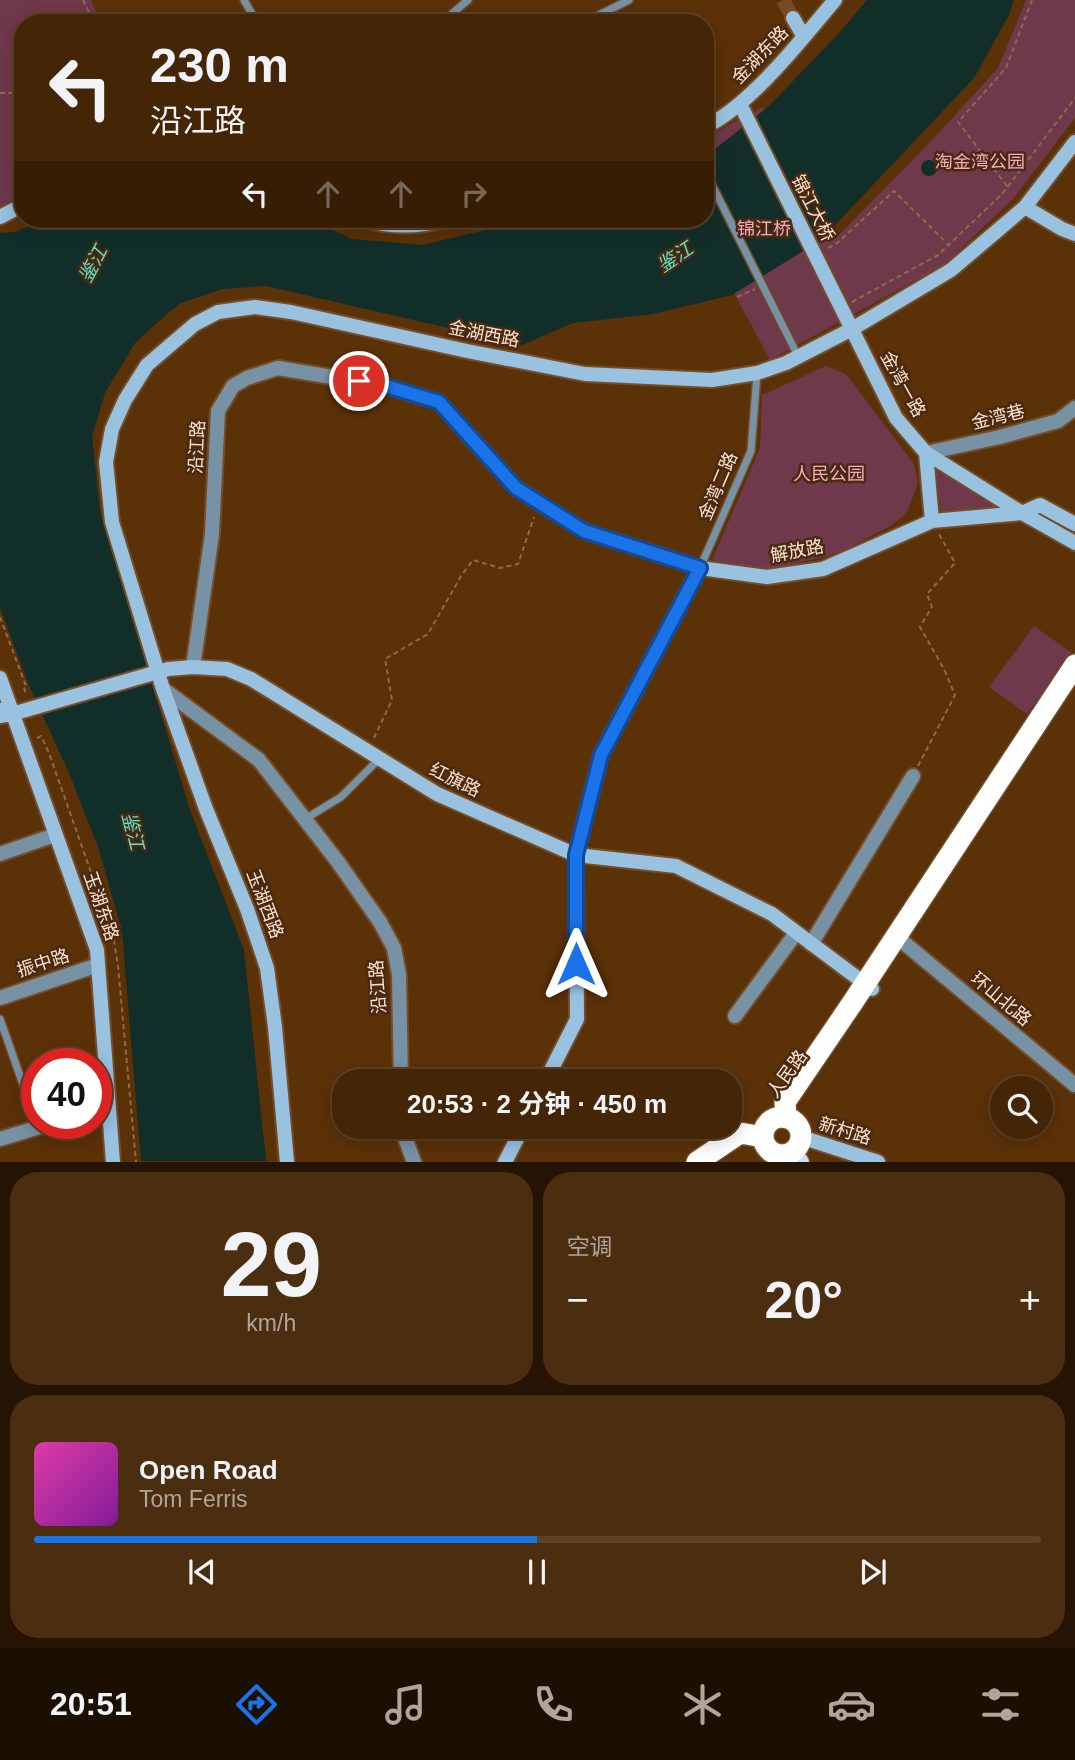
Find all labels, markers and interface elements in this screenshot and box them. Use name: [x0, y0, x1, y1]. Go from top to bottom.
street label: 金湖东路: [728, 22, 792, 88]
text: 230 m: [150, 38, 289, 92]
icon: left: [35, 42, 126, 133]
text: 沿江路: [150, 103, 246, 139]
park label: 淘金湾公园: [935, 152, 1025, 172]
street label: 锦江大桥: [788, 171, 838, 245]
icon: left: [236, 175, 274, 213]
icon: ahead: [309, 175, 347, 213]
icon: ahead: [382, 175, 420, 213]
icon: right: [455, 175, 493, 213]
park label: 锦江桥: [737, 219, 791, 239]
water label: 鉴江: [653, 237, 698, 276]
water label: 鉴江: [75, 241, 112, 286]
street label: 金湖西路: [447, 317, 521, 351]
street label: 金湾一路: [877, 348, 929, 420]
pin: [329, 351, 389, 411]
icon: arrive: [340, 362, 378, 400]
street label: 金湾巷: [969, 401, 1027, 433]
street label: 沿江路: [186, 420, 208, 474]
street label: 金湾二路: [695, 449, 741, 523]
park label: 人民公园: [793, 464, 865, 484]
street label: 解放路: [769, 536, 825, 566]
street label: 红旗路: [426, 759, 484, 801]
water label: 鉴江: [118, 810, 148, 854]
street label: 玉湖西路: [243, 867, 287, 941]
street label: 玉湖东路: [80, 869, 122, 943]
position arrow: [539, 927, 613, 1001]
street label: 振中路: [14, 945, 72, 981]
street label: 沿江路: [366, 959, 390, 1015]
street label: 环山北路: [967, 968, 1035, 1030]
street label: 人民路: [763, 1046, 811, 1102]
speed limit sign: 40: [21, 1048, 112, 1139]
map controls: [990, 1076, 1053, 1139]
button: search: [990, 1076, 1053, 1139]
text: 20:53 · 2 分钟 · 450 m: [407, 1089, 667, 1119]
street label: 新村路: [816, 1114, 874, 1148]
text: 29: [221, 1214, 322, 1315]
text: 空调: [567, 1234, 613, 1260]
text: 20°: [764, 1271, 843, 1329]
text: −: [567, 1279, 589, 1321]
text: +: [1019, 1279, 1041, 1321]
text: km/h: [246, 1310, 296, 1336]
text: Open Road: [139, 1455, 278, 1485]
text: Tom Ferris: [139, 1486, 248, 1512]
icon: previous: [183, 1553, 221, 1591]
icon: pause: [518, 1553, 556, 1591]
icon: next: [854, 1553, 892, 1591]
icon: directions: [232, 1680, 281, 1729]
icon: music: [381, 1680, 430, 1729]
icon: phone: [529, 1680, 578, 1729]
icon: climate: [678, 1680, 727, 1729]
icon: car: [827, 1680, 876, 1729]
icon: filters: [976, 1680, 1025, 1729]
text: 20:51: [50, 1686, 132, 1722]

